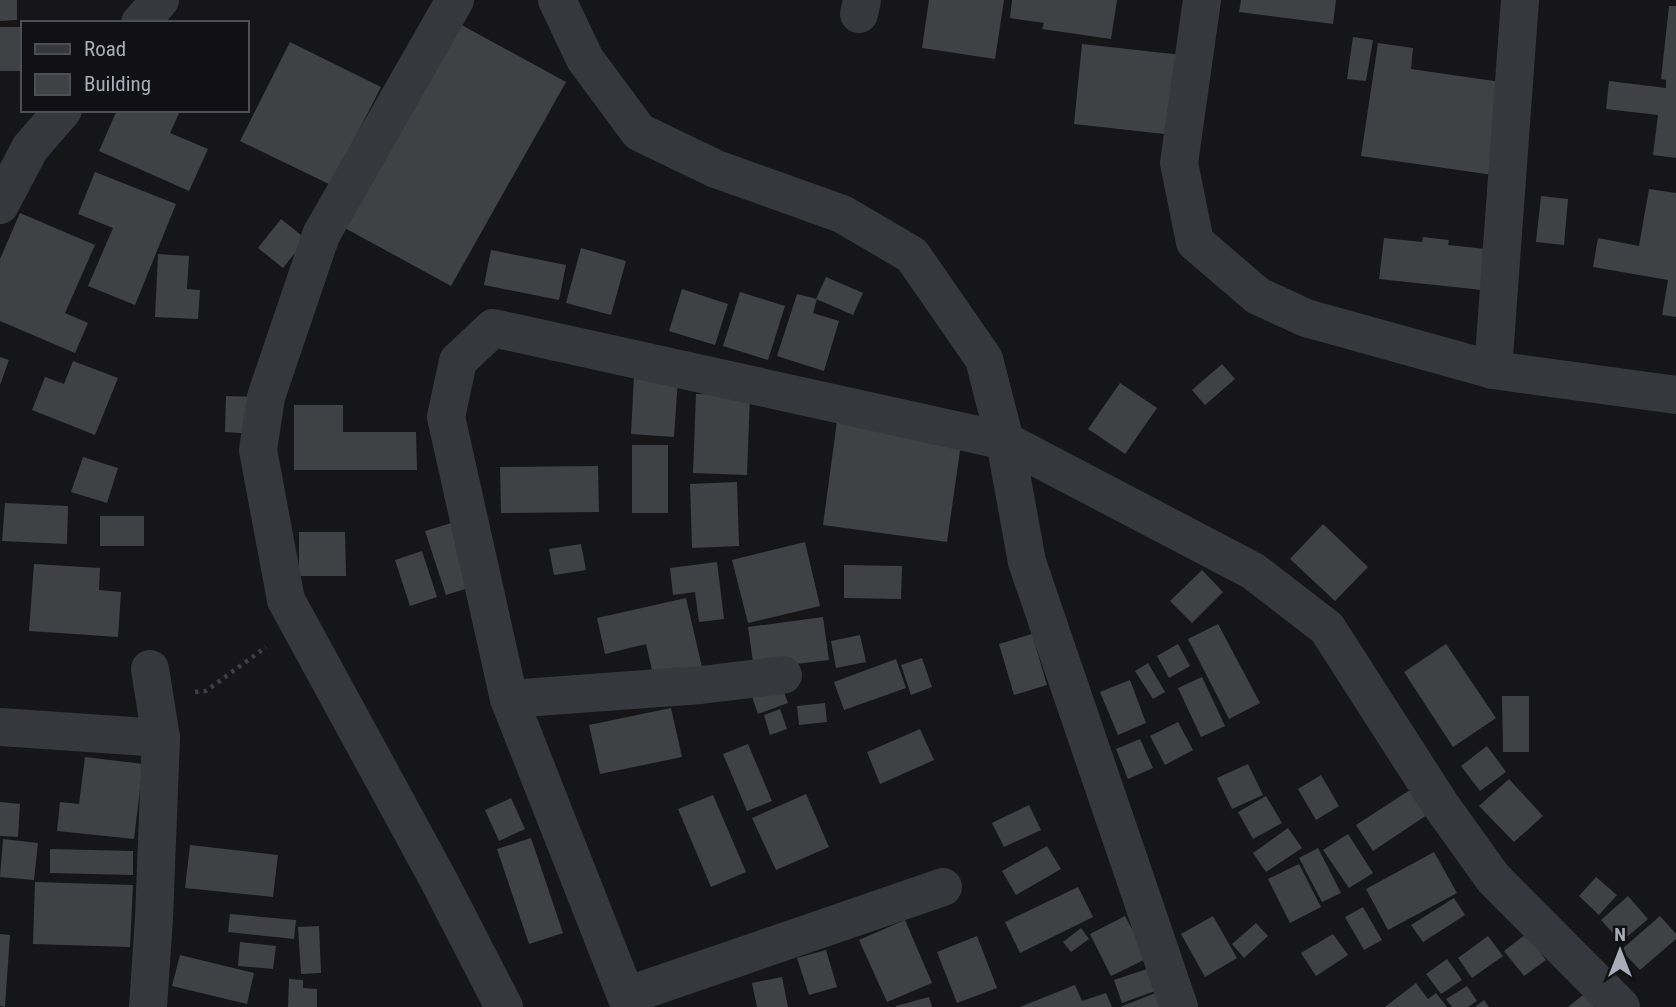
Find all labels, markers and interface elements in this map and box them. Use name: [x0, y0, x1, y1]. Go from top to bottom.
legend: [21, 21, 248, 112]
text: Road: [84, 37, 126, 61]
text: Building: [84, 72, 151, 96]
north arrow: [1585, 916, 1655, 986]
text: N: [1614, 923, 1626, 946]

